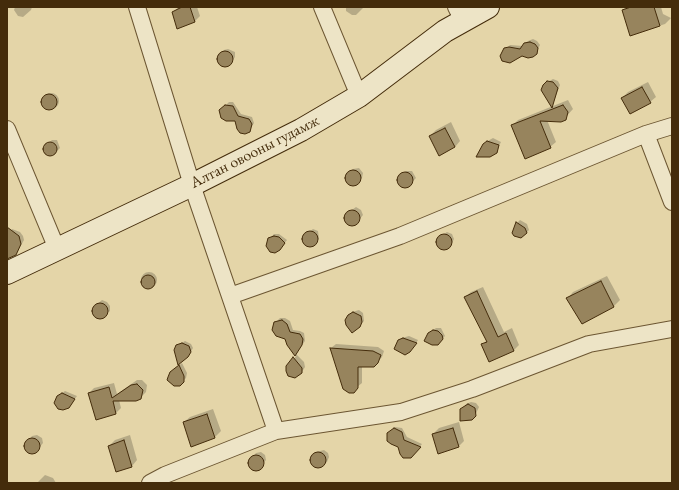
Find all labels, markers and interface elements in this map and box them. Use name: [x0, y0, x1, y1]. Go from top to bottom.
street label: Алтан овооны гудамж: [187, 111, 323, 193]

